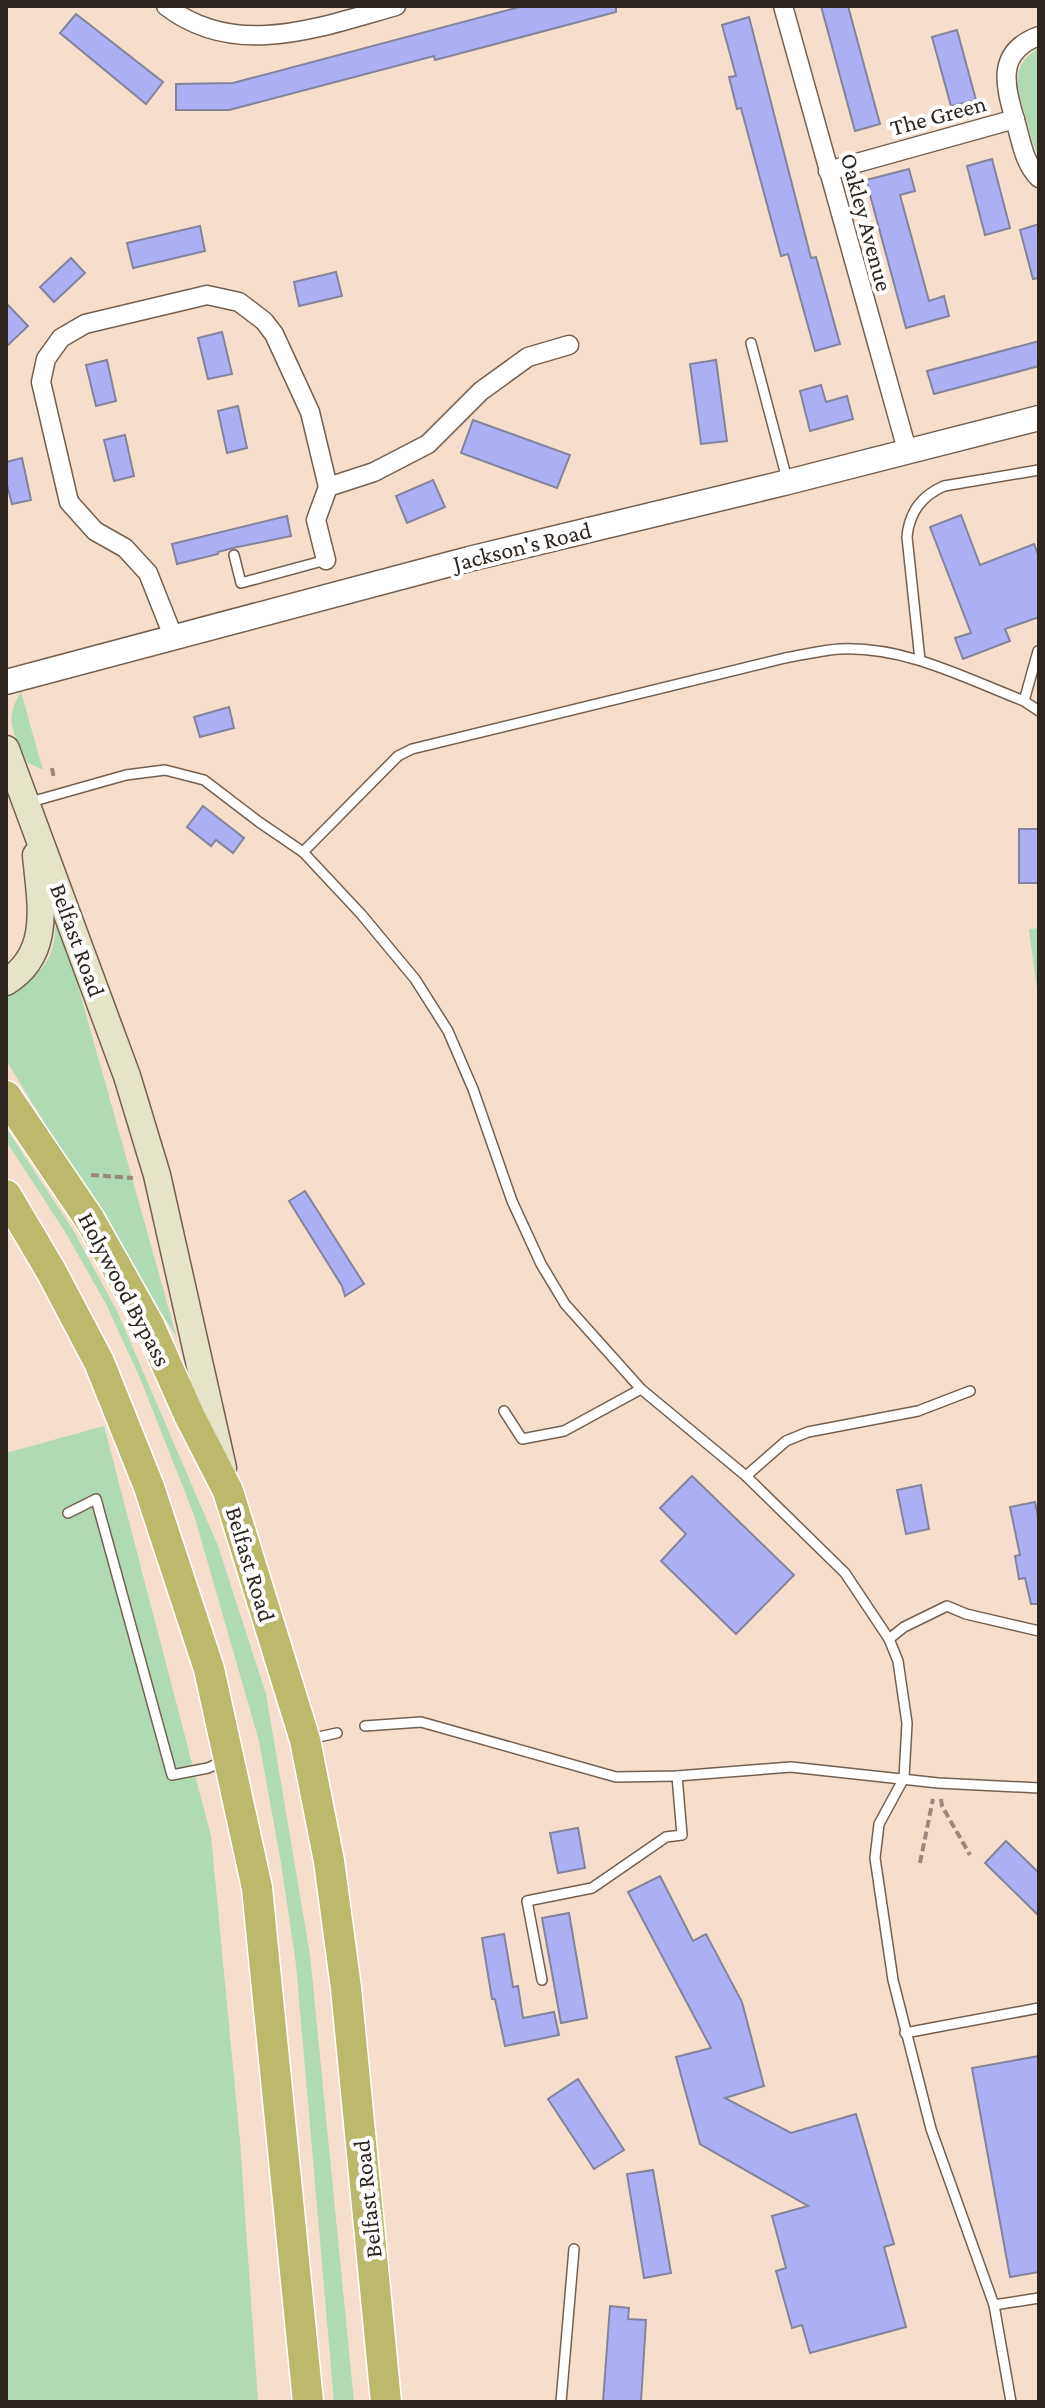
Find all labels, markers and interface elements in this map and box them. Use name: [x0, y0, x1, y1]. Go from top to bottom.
street label: The Green: [887, 89, 989, 141]
street label: Oakley Avenue: [836, 150, 898, 294]
street label: Jackson's Road: [448, 516, 594, 577]
street label: Belfast Road: [45, 880, 111, 1001]
street label: Holywood Bypass: [73, 1207, 177, 1371]
street label: Belfast Road: [221, 1503, 281, 1625]
street label: Belfast Road: [347, 2138, 387, 2259]

